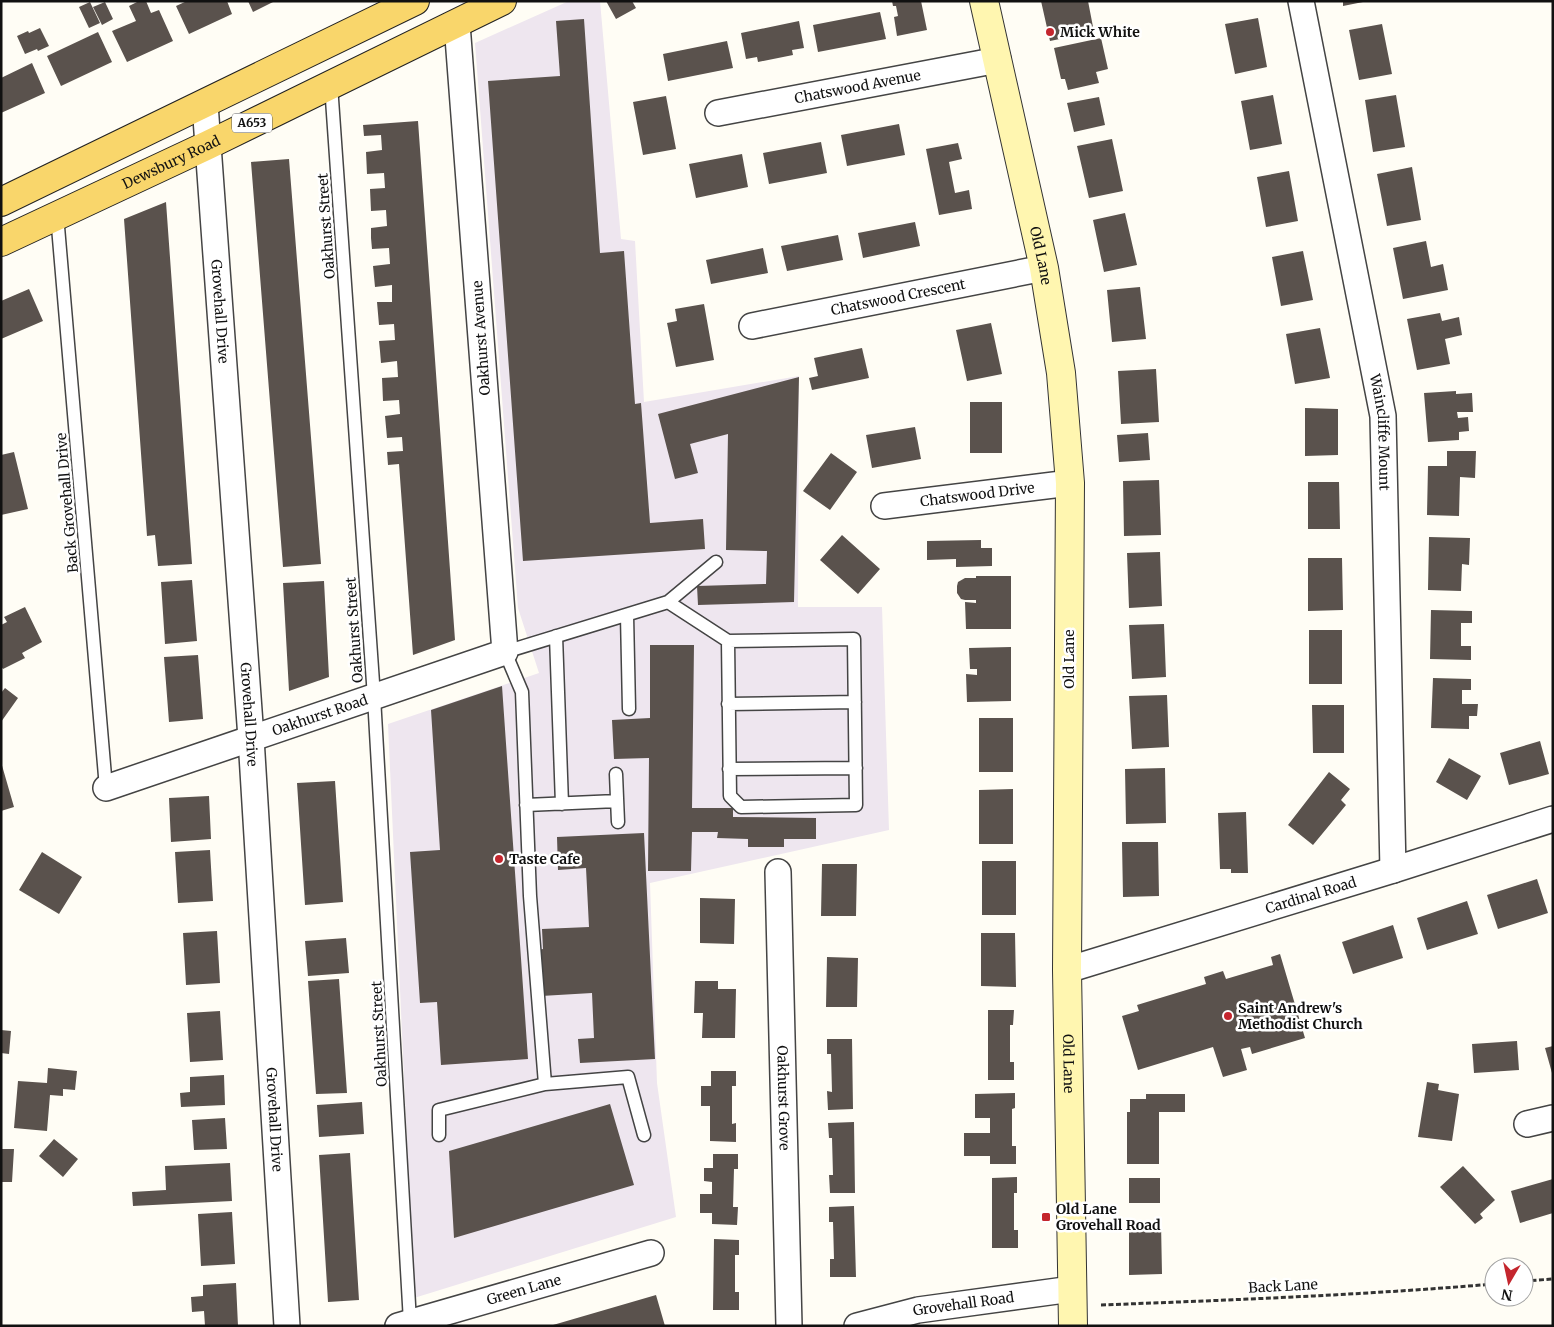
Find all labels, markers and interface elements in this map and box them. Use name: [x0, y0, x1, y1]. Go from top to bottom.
place label: Mick White: [1060, 23, 1140, 41]
marker: Mick White: [1044, 26, 1056, 38]
street label: Chatswood Avenue: [793, 66, 922, 107]
road number: A653: [232, 114, 272, 132]
street label: Dewsbury Road: [119, 131, 224, 193]
street label: Oakhurst Street: [313, 172, 339, 279]
street label: Old Lane: [1026, 225, 1056, 286]
street label: Grovehall Drive: [207, 259, 233, 364]
street label: Chatswood Crescent: [829, 275, 968, 319]
street label: Oakhurst Avenue: [468, 280, 494, 396]
street label: Waincliffe Mount: [1366, 372, 1394, 491]
street label: Back Grovehall Drive: [52, 432, 82, 574]
street label: Chatswood Drive: [919, 478, 1036, 510]
street label: Oakhurst Street: [341, 576, 367, 683]
street label: Old Lane: [1060, 629, 1078, 689]
street label: Grovehall Drive: [237, 662, 262, 767]
street label: Oakhurst Road: [270, 690, 371, 740]
place label: Taste Cafe: [509, 850, 581, 868]
marker: Taste Cafe: [493, 853, 505, 865]
street label: Cardinal Road: [1263, 873, 1359, 918]
street label: Oakhurst Street: [367, 980, 391, 1087]
place label: Saint Andrew's Methodist Church: [1238, 999, 1363, 1033]
marker: Saint Andrew's Methodist Church: [1222, 1010, 1234, 1022]
street label: Old Lane: [1059, 1034, 1078, 1093]
street label: Oakhurst Grove: [773, 1045, 794, 1151]
street label: Grovehall Drive: [262, 1067, 287, 1172]
place label: Old Lane Grovehall Road: [1056, 1200, 1161, 1234]
marker: Old Lane Grovehall Road: [1040, 1211, 1052, 1223]
north arrow: [1484, 1257, 1534, 1307]
street label: Green Lane: [485, 1270, 563, 1309]
street label: Back Lane: [1248, 1275, 1318, 1297]
text: N: [1500, 1285, 1514, 1305]
street label: Grovehall Road: [911, 1288, 1016, 1320]

